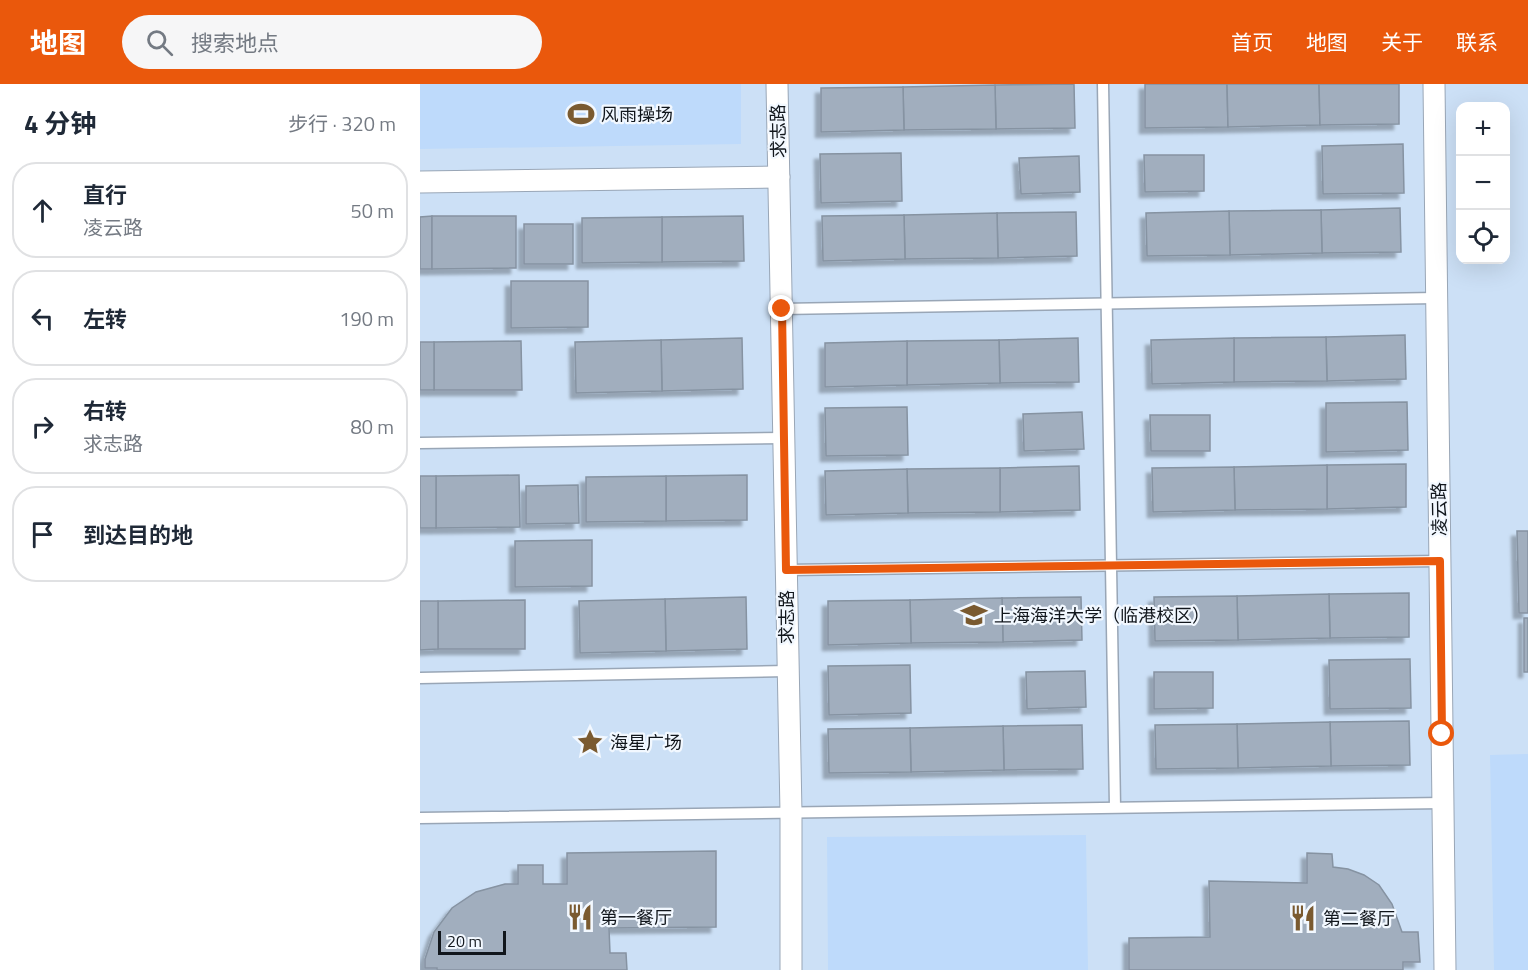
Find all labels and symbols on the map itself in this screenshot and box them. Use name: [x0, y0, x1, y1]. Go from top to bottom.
sports icon: 风雨操场: [566, 99, 596, 129]
place label: 风雨操场: [601, 101, 673, 128]
street label: 求志路: [764, 104, 792, 158]
route end: [768, 295, 794, 321]
street label: 凌云路: [1425, 482, 1453, 536]
street label: 求志路: [773, 590, 800, 644]
school or university icon: 上海海洋大学（临港校区）: [959, 600, 989, 630]
place label: 上海海洋大学（临港校区）: [994, 602, 1210, 629]
route start: [1428, 720, 1454, 746]
place icon: 海星广场: [575, 727, 605, 757]
place label: 海星广场: [610, 729, 682, 756]
restaurant icon: 第一餐厅: [565, 902, 595, 932]
restaurant icon: 第二餐厅: [1288, 903, 1318, 933]
place label: 第一餐厅: [600, 904, 672, 931]
place label: 第二餐厅: [1323, 905, 1395, 932]
scale bar: [438, 928, 506, 956]

